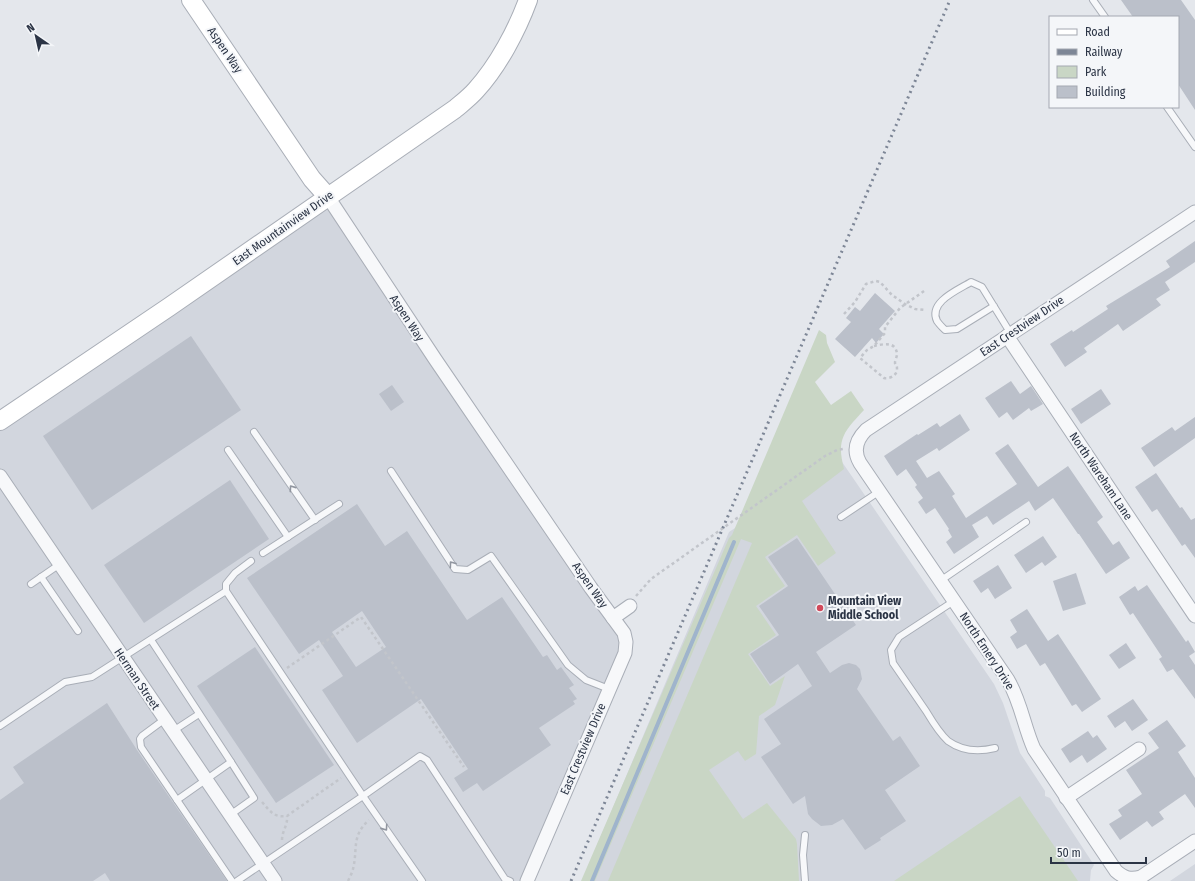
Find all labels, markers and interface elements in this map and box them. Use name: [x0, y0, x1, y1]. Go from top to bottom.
north arrow: [16, 16, 56, 56]
legend: [1049, 16, 1179, 108]
text: N: [24, 21, 37, 35]
street label: Aspen Way: [204, 24, 246, 76]
text: Road: [1085, 25, 1110, 39]
text: Railway: [1085, 45, 1123, 59]
text: Park: [1085, 65, 1107, 79]
text: Building: [1085, 85, 1126, 99]
street label: East Mountainview Drive: [230, 188, 336, 268]
street label: Aspen Way: [387, 292, 428, 344]
street label: East Crestview Drive: [977, 293, 1067, 359]
street label: North Wareham Lane: [1066, 429, 1136, 523]
one-way arrow: [290, 486, 297, 493]
street label: Aspen Way: [569, 559, 611, 611]
one-way arrow: [450, 561, 457, 568]
place label: Mountain View Middle School: [828, 594, 902, 622]
marker: Mountain View Middle School: [815, 603, 825, 613]
street label: North Emery Drive: [957, 610, 1017, 692]
street label: Herman Street: [111, 646, 163, 712]
street label: East Crestview Drive: [557, 701, 609, 797]
one-way arrow: [380, 824, 388, 831]
scale bar: [1051, 839, 1146, 865]
text: 50 m: [1057, 846, 1081, 860]

